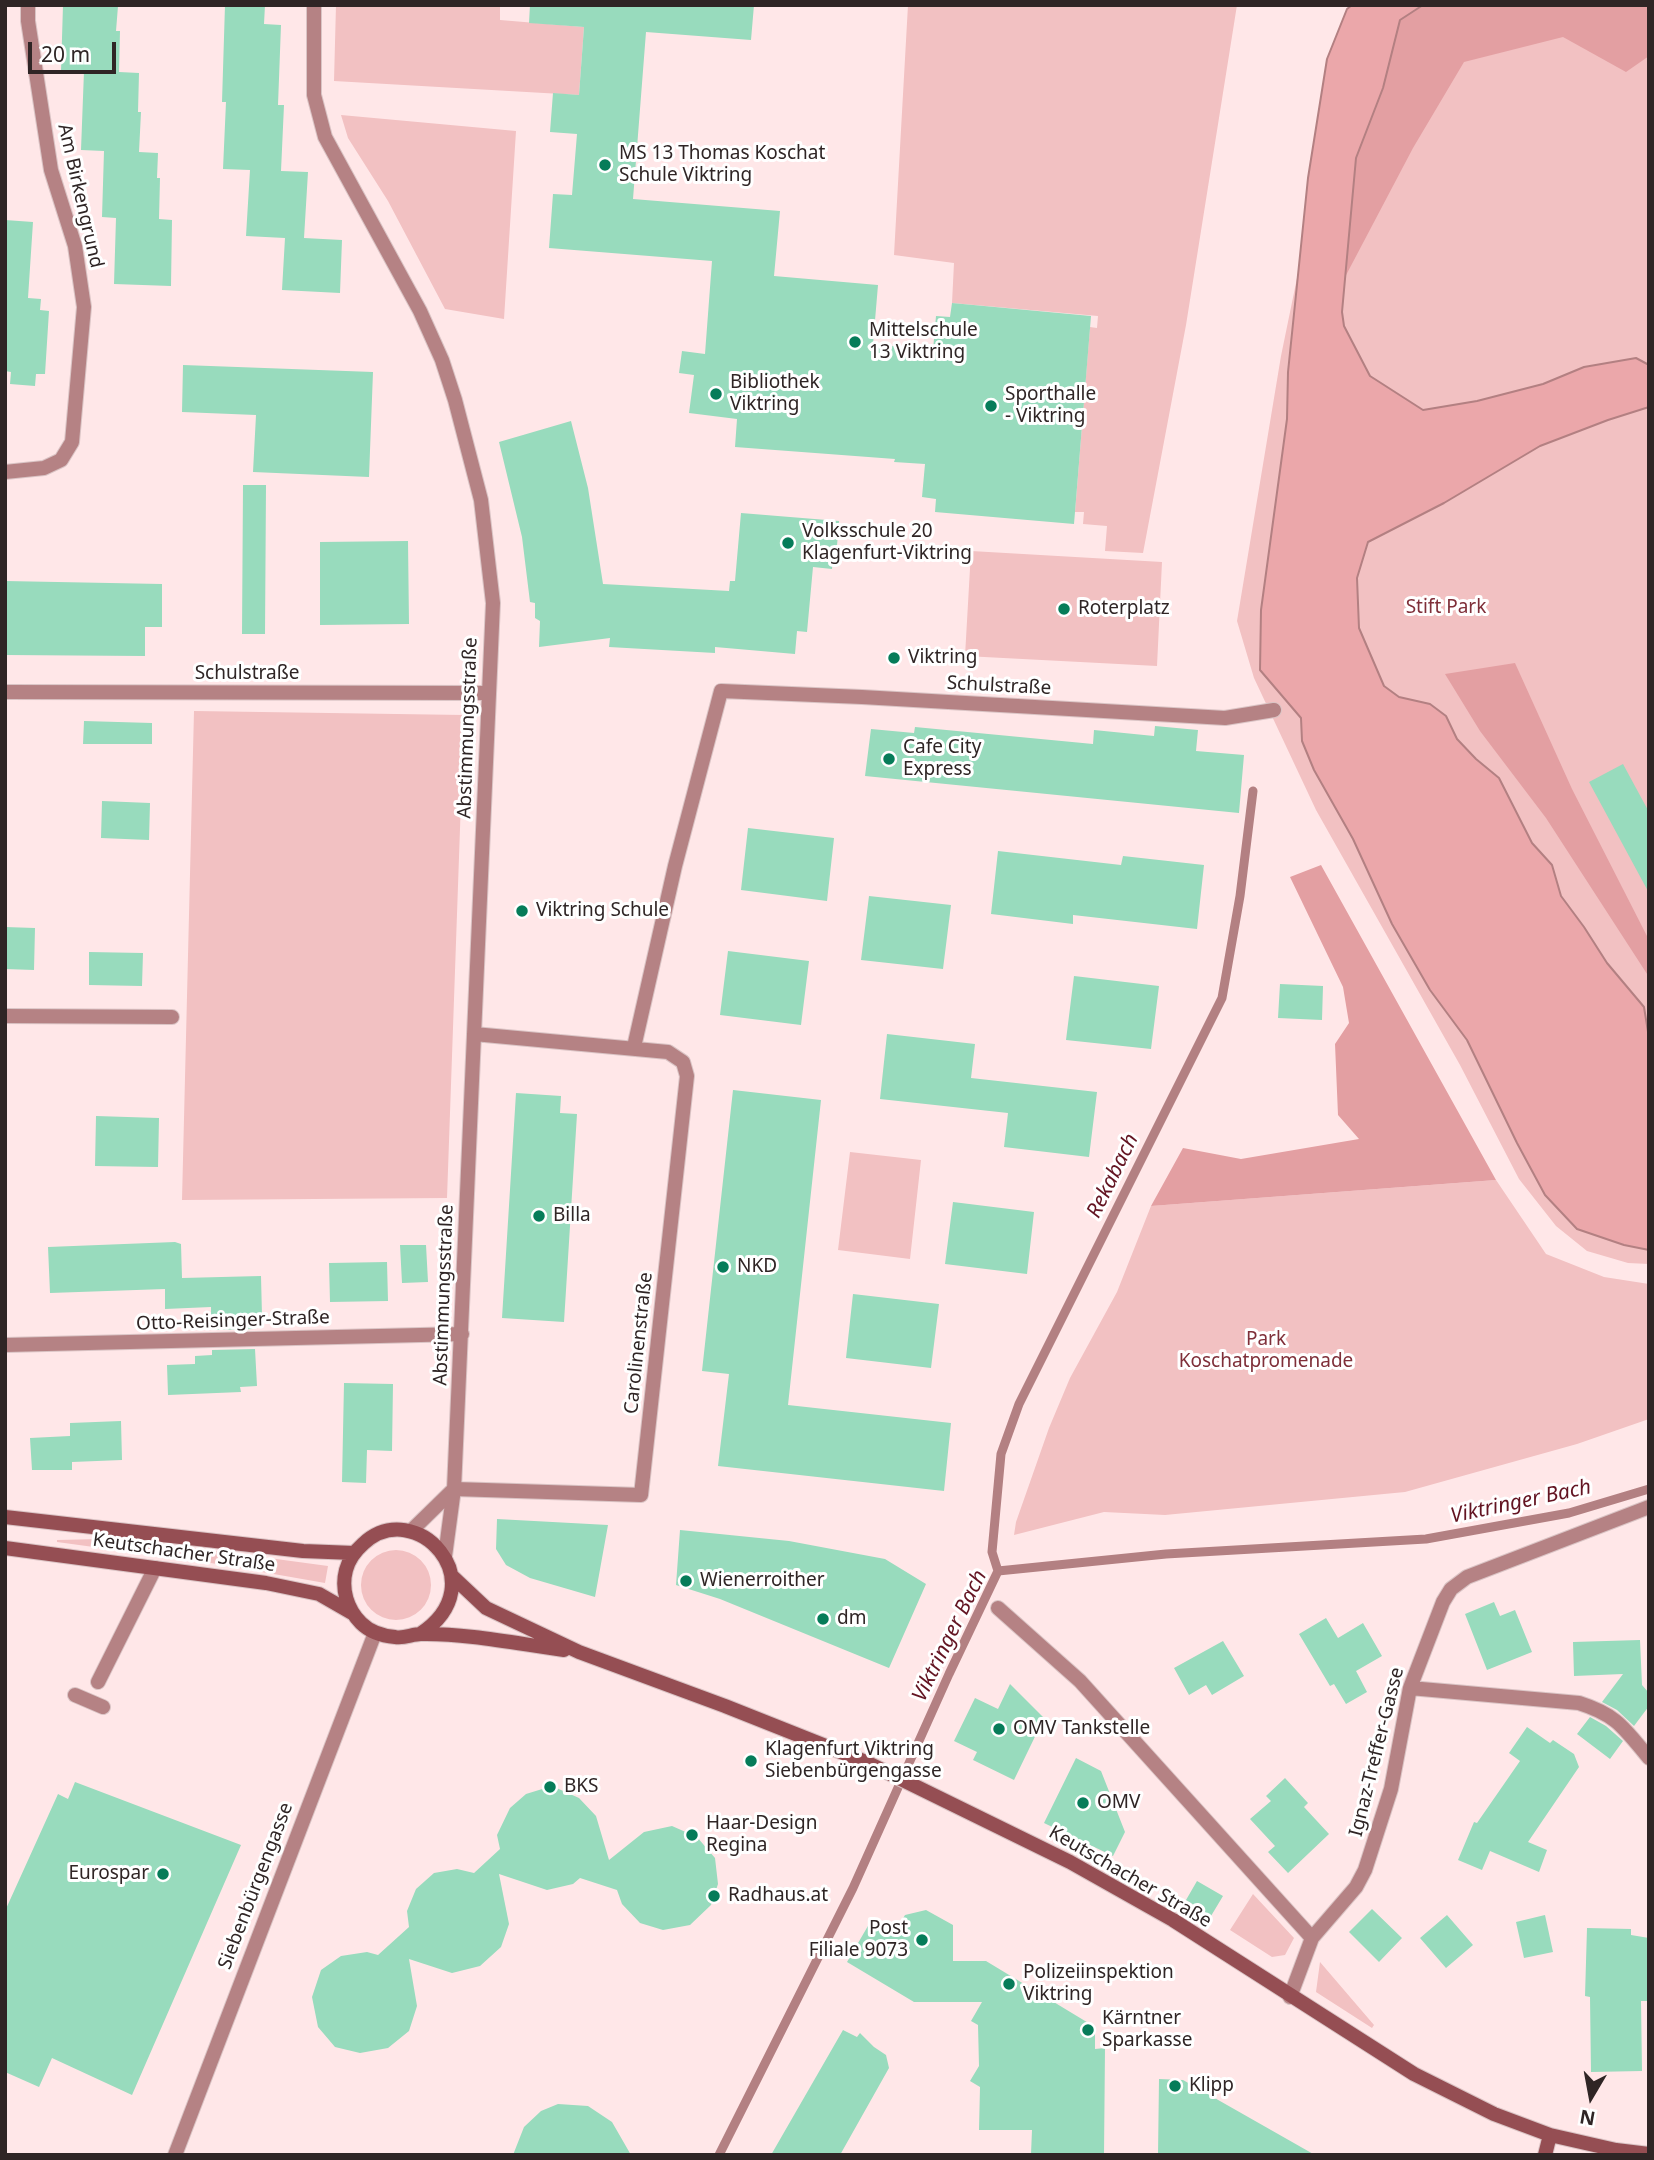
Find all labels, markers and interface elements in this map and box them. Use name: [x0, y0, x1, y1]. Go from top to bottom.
scale bar: [32, 28, 119, 72]
text: 20 m: [41, 40, 90, 68]
street label: Am Birkengrund: [52, 122, 108, 270]
place label: MS 13 Thomas Koschat Schule Viktring: [619, 143, 825, 187]
marker: MS 13 Thomas Koschat Schule Viktring: [597, 157, 613, 173]
place label: Mittelschule 13 Viktring: [869, 320, 978, 364]
marker: Mittelschule 13 Viktring: [847, 334, 863, 350]
place label: Bibliothek Viktring: [730, 372, 820, 416]
place label: Sporthalle - Viktring: [1005, 384, 1096, 428]
marker: Bibliothek Viktring: [708, 386, 724, 402]
marker: Sporthalle - Viktring: [983, 398, 999, 414]
place label: Volksschule 20 Klagenfurt-Viktring: [802, 521, 972, 565]
marker: Volksschule 20 Klagenfurt-Viktring: [780, 535, 796, 551]
park label: Stift Park: [1406, 597, 1486, 619]
place label: Roterplatz: [1078, 598, 1170, 620]
marker: Roterplatz: [1056, 601, 1072, 617]
street label: Abstimmungsstraße: [453, 637, 483, 819]
place label: Viktring: [908, 647, 977, 669]
marker: Viktring: [886, 650, 902, 666]
street label: Schulstraße: [195, 663, 299, 685]
street label: Schulstraße: [946, 672, 1052, 700]
place label: Cafe City Express: [903, 737, 981, 781]
marker: Cafe City Express: [881, 751, 897, 767]
place label: Viktring Schule: [536, 900, 669, 922]
marker: Viktring Schule: [514, 903, 530, 919]
water label: Rekabach: [1082, 1130, 1144, 1222]
street label: Abstimmungsstraße: [429, 1204, 459, 1386]
place label: Billa: [553, 1205, 591, 1227]
marker: Billa: [531, 1208, 547, 1224]
place label: NKD: [737, 1256, 777, 1278]
marker: NKD: [715, 1259, 731, 1275]
street label: Carolinenstraße: [620, 1271, 658, 1415]
street label: Otto-Reisinger-Straße: [136, 1306, 330, 1336]
park label: Park Koschatpromenade: [1179, 1329, 1353, 1373]
water label: Viktringer Bach: [1448, 1475, 1594, 1529]
street label: Keutschacher Straße: [91, 1529, 277, 1577]
water label: Viktringer Bach: [907, 1566, 993, 1706]
place label: Wienerroither: [700, 1570, 825, 1592]
marker: Wienerroither: [678, 1573, 694, 1589]
place label: dm: [837, 1608, 866, 1630]
marker: dm: [815, 1611, 831, 1627]
street label: Ignaz-Treffer-Gasse: [1345, 1665, 1409, 1839]
place label: OMV Tankstelle: [1013, 1718, 1150, 1740]
marker: OMV Tankstelle: [991, 1721, 1007, 1737]
place label: Klagenfurt Viktring Siebenbürgengasse: [765, 1739, 942, 1783]
marker: Klagenfurt Viktring Siebenbürgengasse: [743, 1753, 759, 1769]
place label: BKS: [564, 1776, 599, 1798]
marker: BKS: [542, 1779, 558, 1795]
place label: OMV: [1097, 1792, 1140, 1814]
marker: OMV: [1075, 1795, 1091, 1811]
street label: Siebenbürgengasse: [214, 1799, 298, 1973]
place label: Haar-Design Regina: [706, 1813, 817, 1857]
street label: Keutschacher Straße: [1045, 1821, 1215, 1933]
marker: Haar-Design Regina: [684, 1827, 700, 1843]
place label: Eurospar: [68, 1863, 149, 1885]
marker: Eurospar: [155, 1866, 171, 1882]
place label: Radhaus.at: [728, 1885, 828, 1907]
marker: Radhaus.at: [706, 1888, 722, 1904]
place label: Post Filiale 9073: [809, 1918, 908, 1962]
marker: Post Filiale 9073: [914, 1932, 930, 1948]
place label: Polizeiinspektion Viktring: [1023, 1962, 1174, 2006]
marker: Polizeiinspektion Viktring: [1001, 1976, 1017, 1992]
place label: Kärntner Sparkasse: [1102, 2008, 1192, 2052]
marker: Kärntner Sparkasse: [1080, 2022, 1096, 2038]
north arrow: [1556, 2062, 1626, 2132]
place label: Klipp: [1189, 2075, 1234, 2097]
marker: Klipp: [1167, 2078, 1183, 2094]
text: N: [1577, 2104, 1597, 2132]

